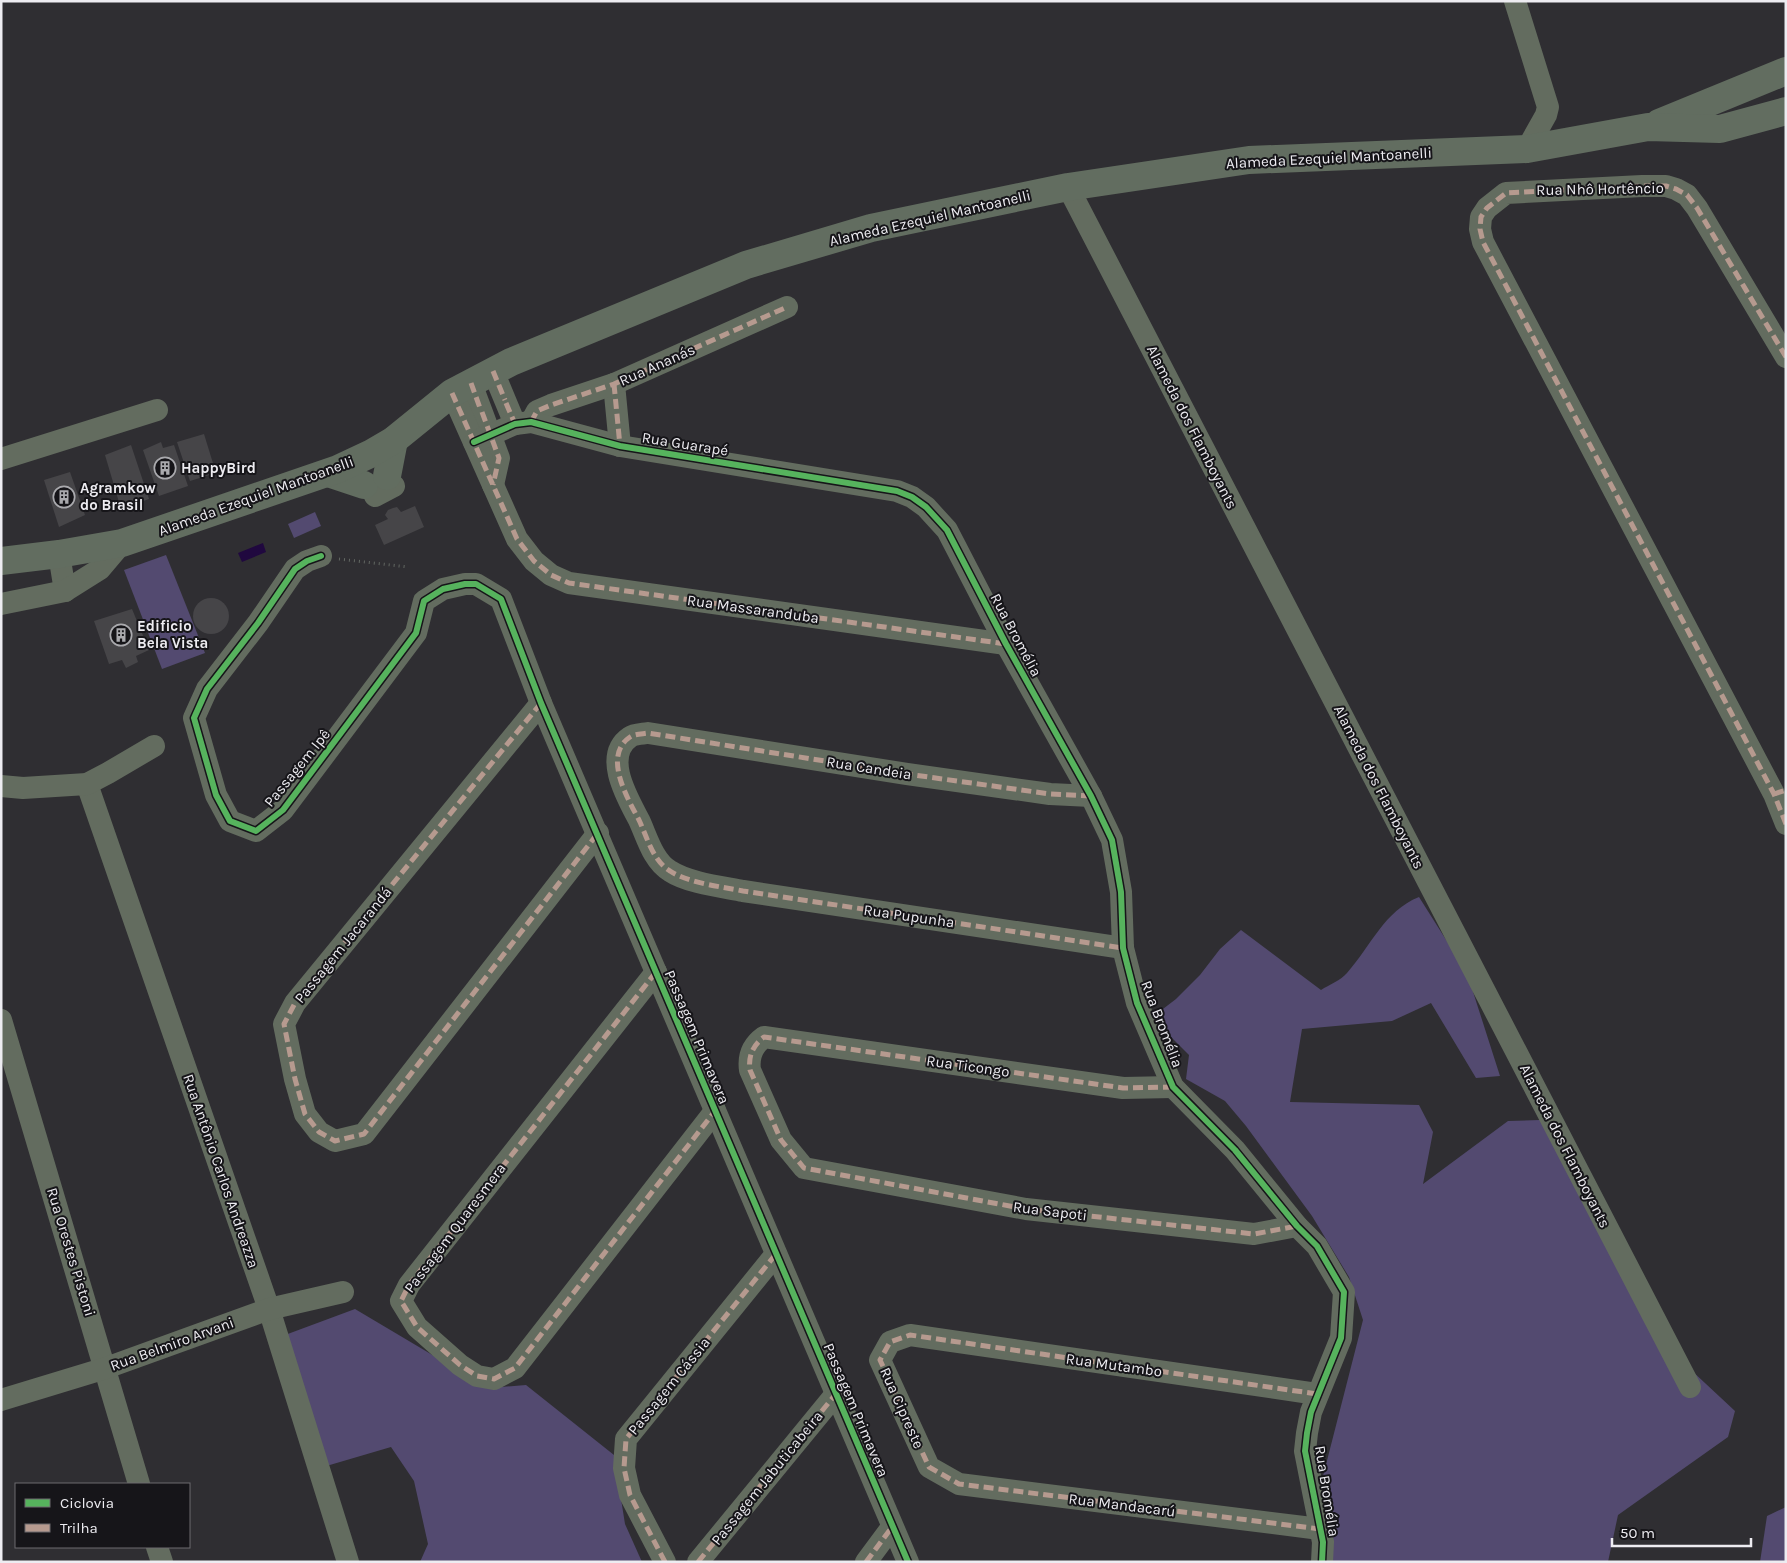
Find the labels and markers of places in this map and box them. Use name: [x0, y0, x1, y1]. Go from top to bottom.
building icon: HappyBird: [153, 456, 177, 480]
place label: HappyBird: [181, 459, 256, 477]
place label: Agramkow do Brasil: [80, 479, 156, 514]
building icon: Agramkow do Brasil: [52, 485, 76, 509]
place label: Edificio Bela Vista: [137, 617, 208, 652]
building icon: Edificio Bela Vista: [109, 623, 133, 647]

